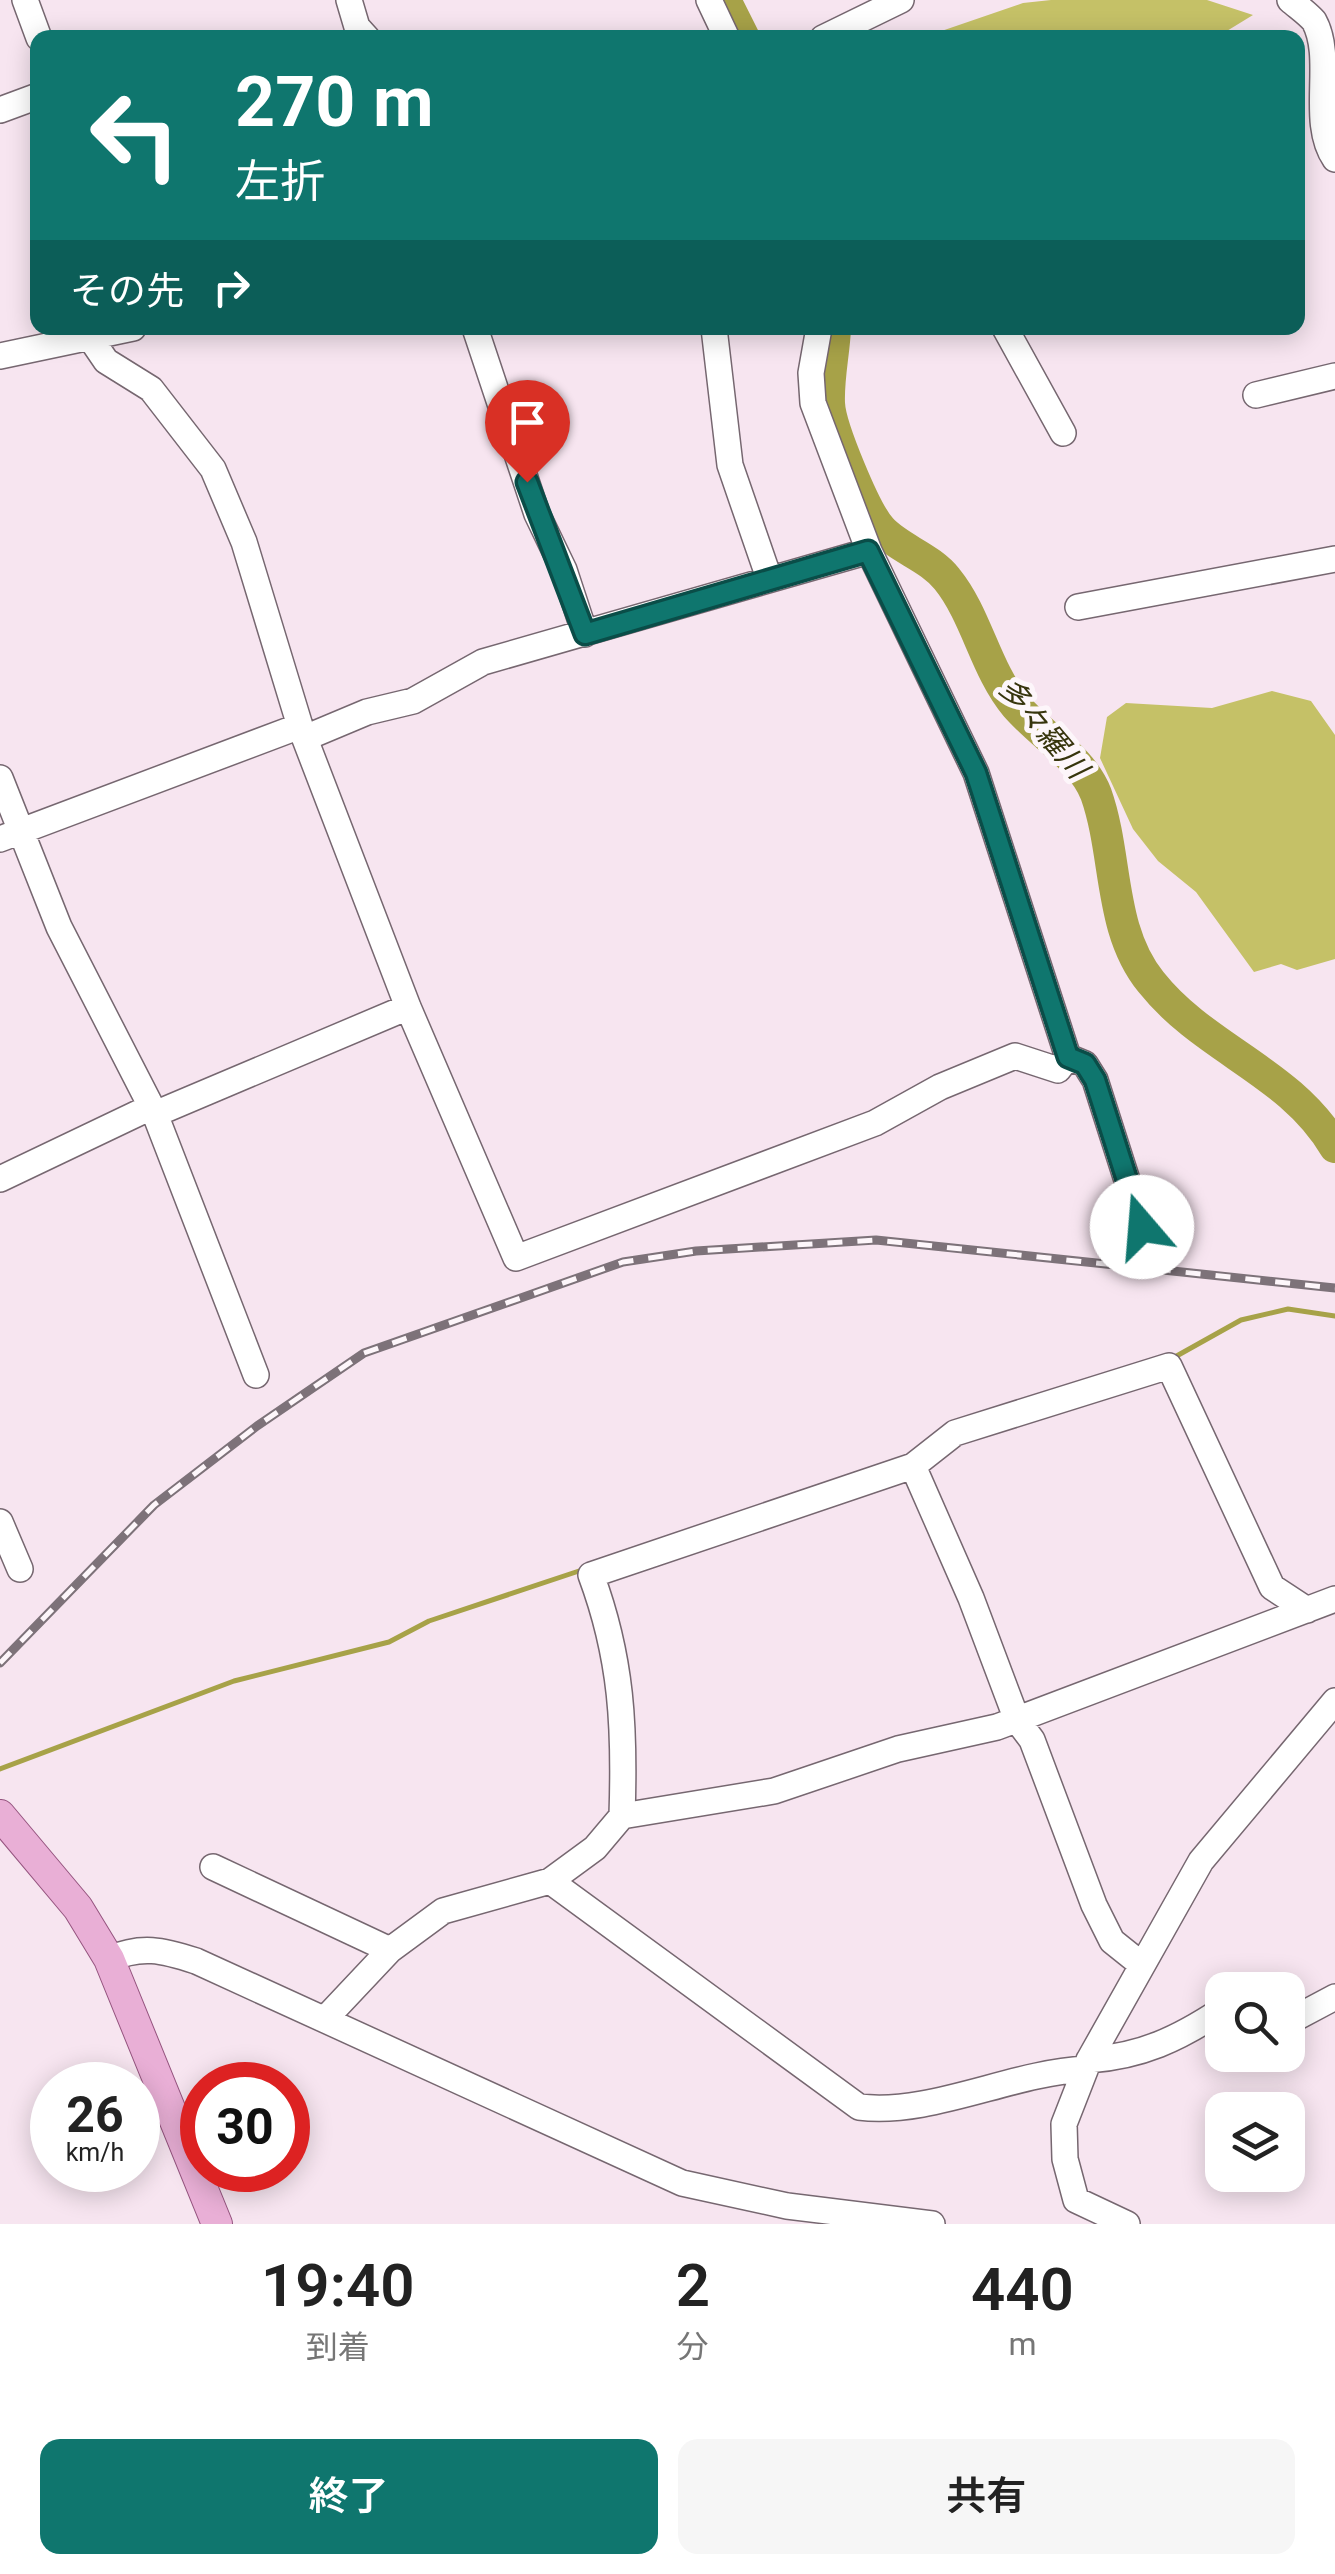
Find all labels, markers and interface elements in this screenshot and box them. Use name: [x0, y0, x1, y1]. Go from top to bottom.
text: 270 m: [235, 61, 434, 143]
icon: left: [70, 70, 200, 200]
text: 左折: [235, 155, 325, 208]
icon: right: [204, 260, 259, 315]
text: その先: [70, 269, 184, 313]
pin: [485, 380, 570, 483]
icon: arrive: [500, 395, 555, 450]
water label: 多々羅川: [991, 670, 1097, 787]
position arrow: [1090, 1175, 1194, 1279]
map controls: [1205, 1972, 1305, 2192]
button: search: [1205, 1972, 1305, 2072]
speed limit sign: 30: [180, 2062, 310, 2192]
text: 26: [66, 2086, 124, 2144]
button: layers: [1205, 2092, 1305, 2192]
text: km/h: [66, 2138, 124, 2167]
text: 19:40: [261, 2250, 415, 2321]
text: 2: [676, 2250, 710, 2321]
text: 440: [971, 2254, 1074, 2325]
text: m: [1008, 2325, 1036, 2363]
text: 到着: [306, 2328, 370, 2366]
text: 分: [677, 2328, 709, 2366]
button: 終了: [40, 2439, 658, 2554]
button: 共有: [678, 2439, 1295, 2554]

